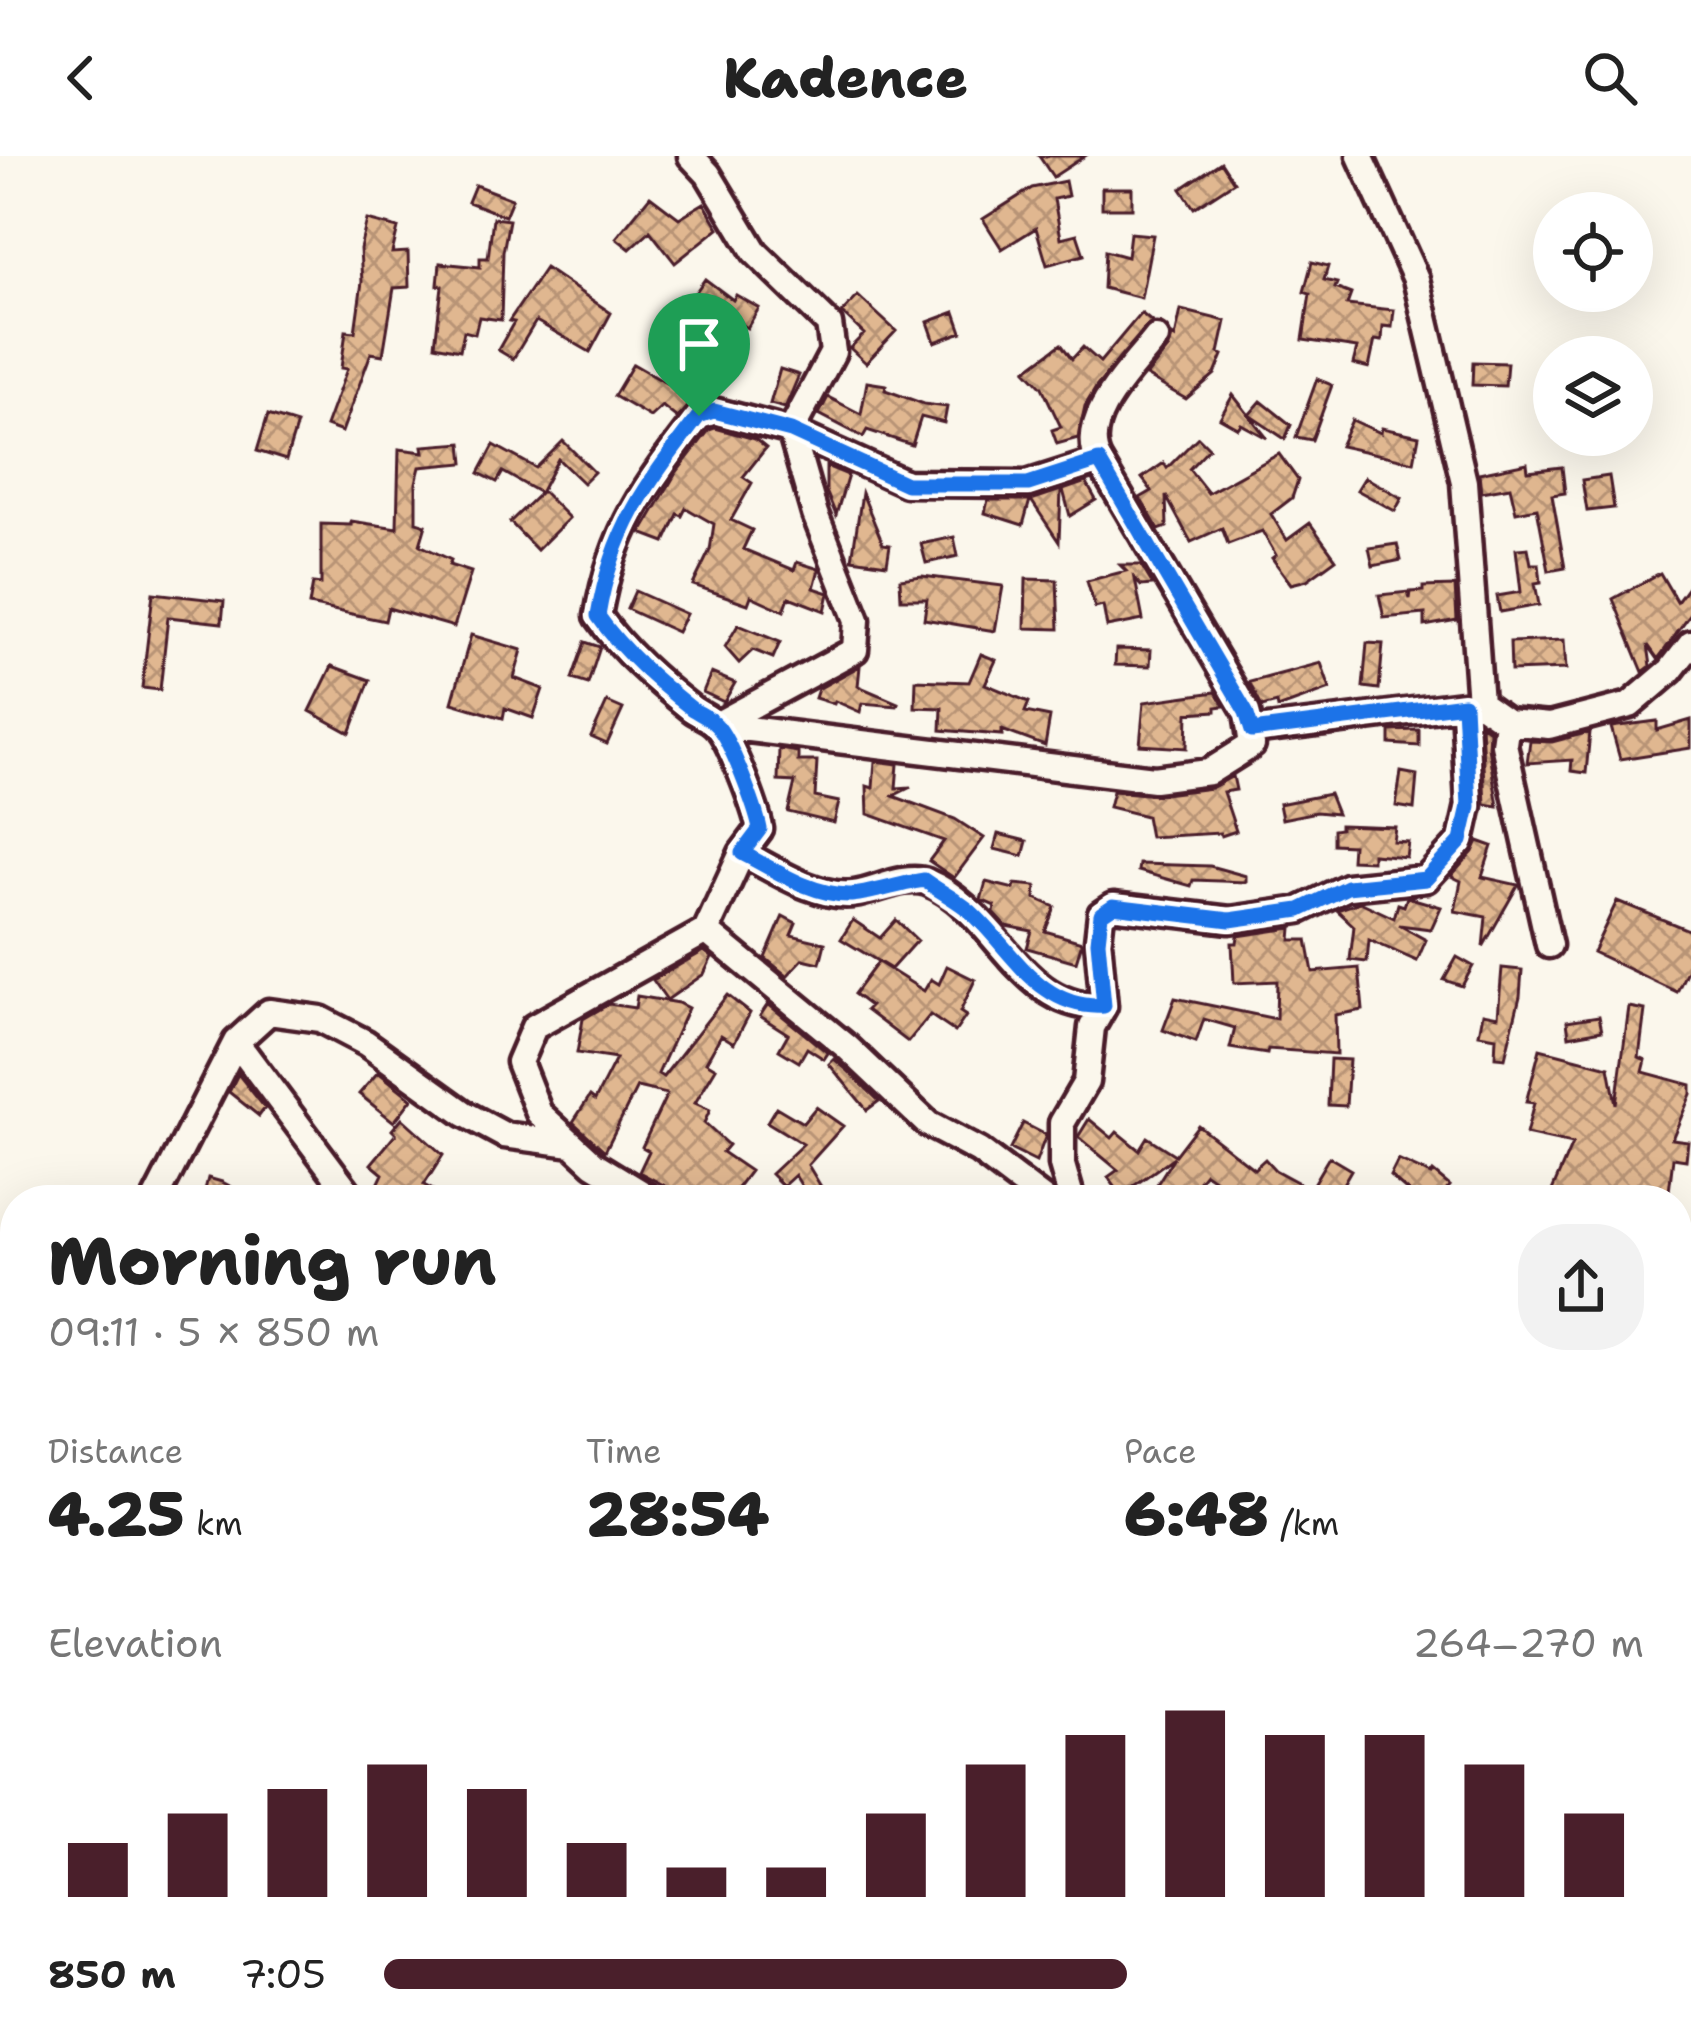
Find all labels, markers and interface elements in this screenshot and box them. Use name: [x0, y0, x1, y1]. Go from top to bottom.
text: Kadence: [723, 42, 968, 114]
icon: back: [48, 45, 114, 111]
icon: search: [1577, 45, 1643, 111]
map controls: [1533, 192, 1653, 456]
button: locate: [1533, 192, 1653, 312]
pin: [648, 293, 750, 416]
icon: arrive: [666, 311, 732, 377]
button: layers: [1533, 336, 1653, 456]
text: Morning run: [48, 1217, 497, 1305]
button: share: [1518, 1224, 1644, 1350]
text: 09:11 · 5 × 850 m: [48, 1306, 379, 1358]
text: Distance: [48, 1429, 183, 1474]
text: Time: [586, 1429, 662, 1474]
text: Pace: [1124, 1429, 1197, 1474]
text: 4.25: [48, 1474, 185, 1554]
text: 28:54: [586, 1474, 769, 1554]
text: 6:48: [1124, 1474, 1269, 1554]
text: km: [185, 1501, 243, 1546]
text: /km: [1269, 1501, 1339, 1546]
text: Elevation: [48, 1617, 223, 1669]
text: 264–270 m: [1413, 1617, 1644, 1669]
text: 850 m: [48, 1948, 176, 2000]
text: 7:05: [240, 1948, 326, 2000]

